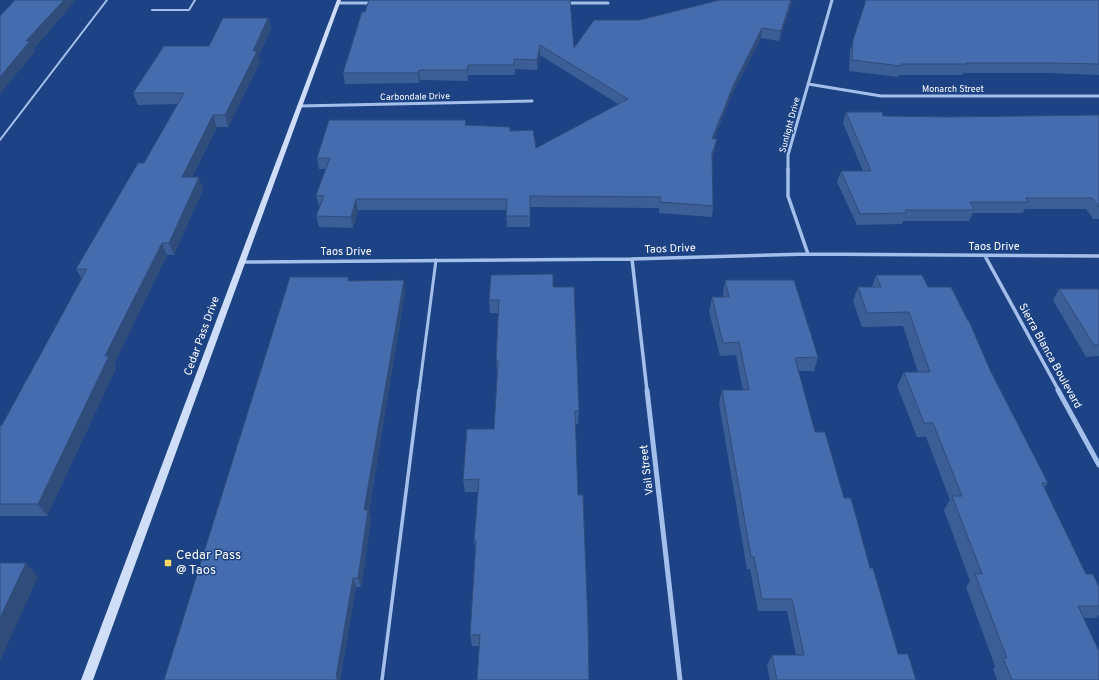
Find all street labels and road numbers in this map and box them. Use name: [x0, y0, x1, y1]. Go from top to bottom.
street label: Monarch Street: [922, 84, 984, 95]
street label: Carbondale Drive: [380, 91, 450, 103]
street label: Sunlight Drive: [777, 96, 803, 154]
street label: Taos Drive: [968, 240, 1020, 254]
street label: Taos Drive: [644, 241, 696, 257]
street label: Taos Drive: [320, 245, 372, 259]
street label: Cedar Pass Drive: [181, 294, 223, 378]
street label: Sierra Blanca Boulevard: [1015, 301, 1085, 411]
street label: Vail Street: [637, 444, 657, 496]

